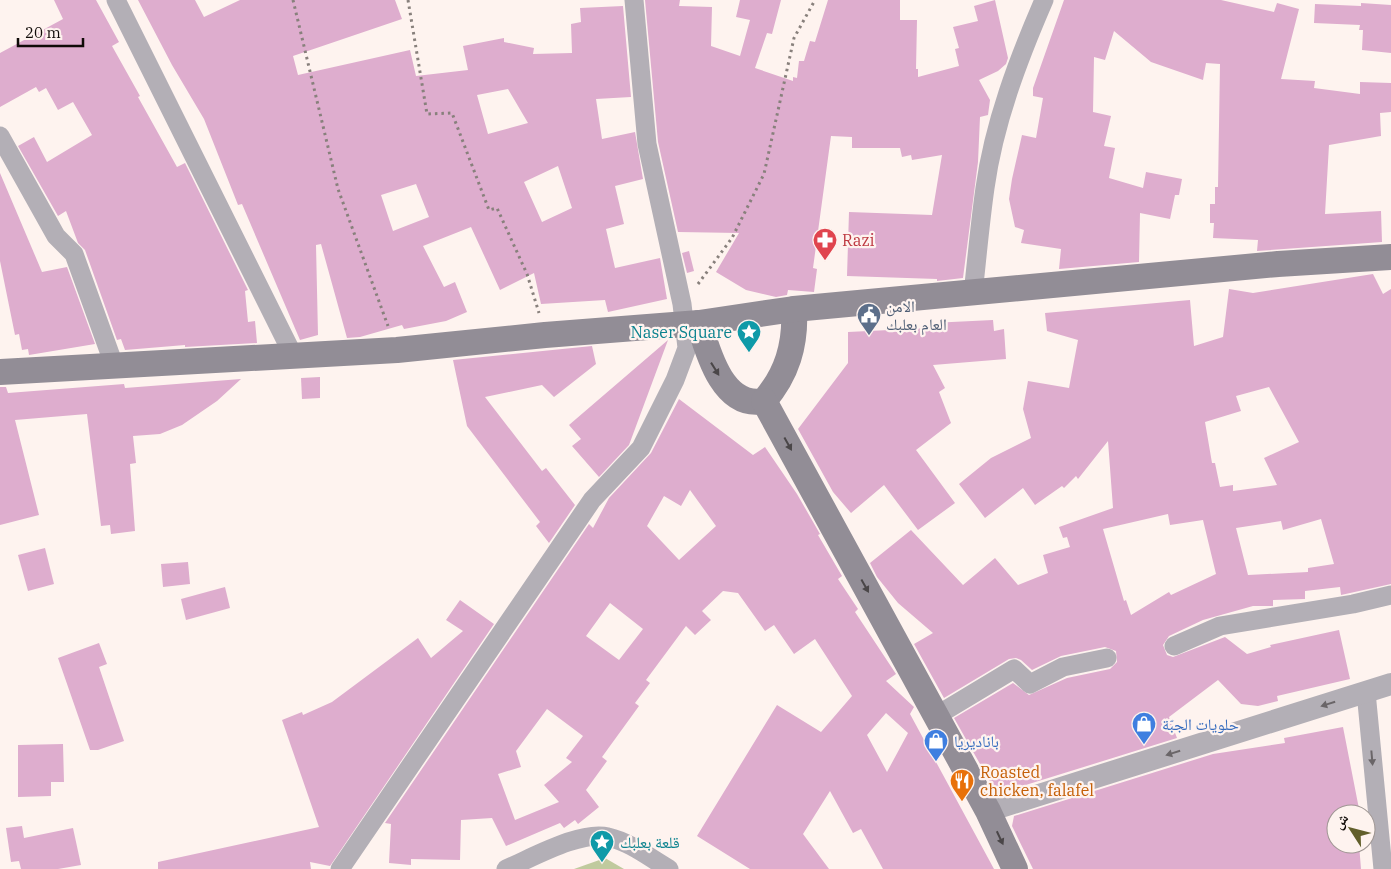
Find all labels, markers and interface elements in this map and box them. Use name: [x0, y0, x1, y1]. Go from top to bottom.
scale bar: [18, 15, 82, 47]
text: 20 m: [25, 23, 61, 42]
pharmacy icon: Razi: [812, 227, 838, 261]
place label: Razi: [842, 230, 875, 250]
place label: الامن العام بعلبك: [886, 296, 947, 335]
public building icon: الامن العام بعلبك: [856, 302, 882, 336]
place icon: Naser Square: [736, 319, 762, 353]
place label: Naser Square: [630, 322, 732, 342]
one-way arrow: [711, 362, 720, 376]
one-way arrow: [783, 437, 792, 451]
one-way arrow: [861, 580, 870, 593]
one-way arrow: [1320, 701, 1335, 708]
shop icon: حلويات الجبّة: [1131, 711, 1157, 745]
place label: حلويات الجبّة: [1162, 714, 1239, 734]
shop icon: باناديريا: [923, 728, 949, 762]
place label: باناديريا: [954, 731, 999, 751]
one-way arrow: [1165, 749, 1180, 757]
one-way arrow: [1368, 750, 1376, 766]
place label: Roasted chicken, falafel: [980, 762, 1094, 800]
restaurant icon: Roasted chicken, falafel: [949, 768, 975, 802]
north arrow: [1326, 804, 1376, 854]
text: ش: [1329, 810, 1352, 833]
place icon: قلعة بعلبك: [589, 829, 615, 863]
one-way arrow: [996, 830, 1004, 845]
place label: قلعة بعلبك: [620, 832, 680, 852]

